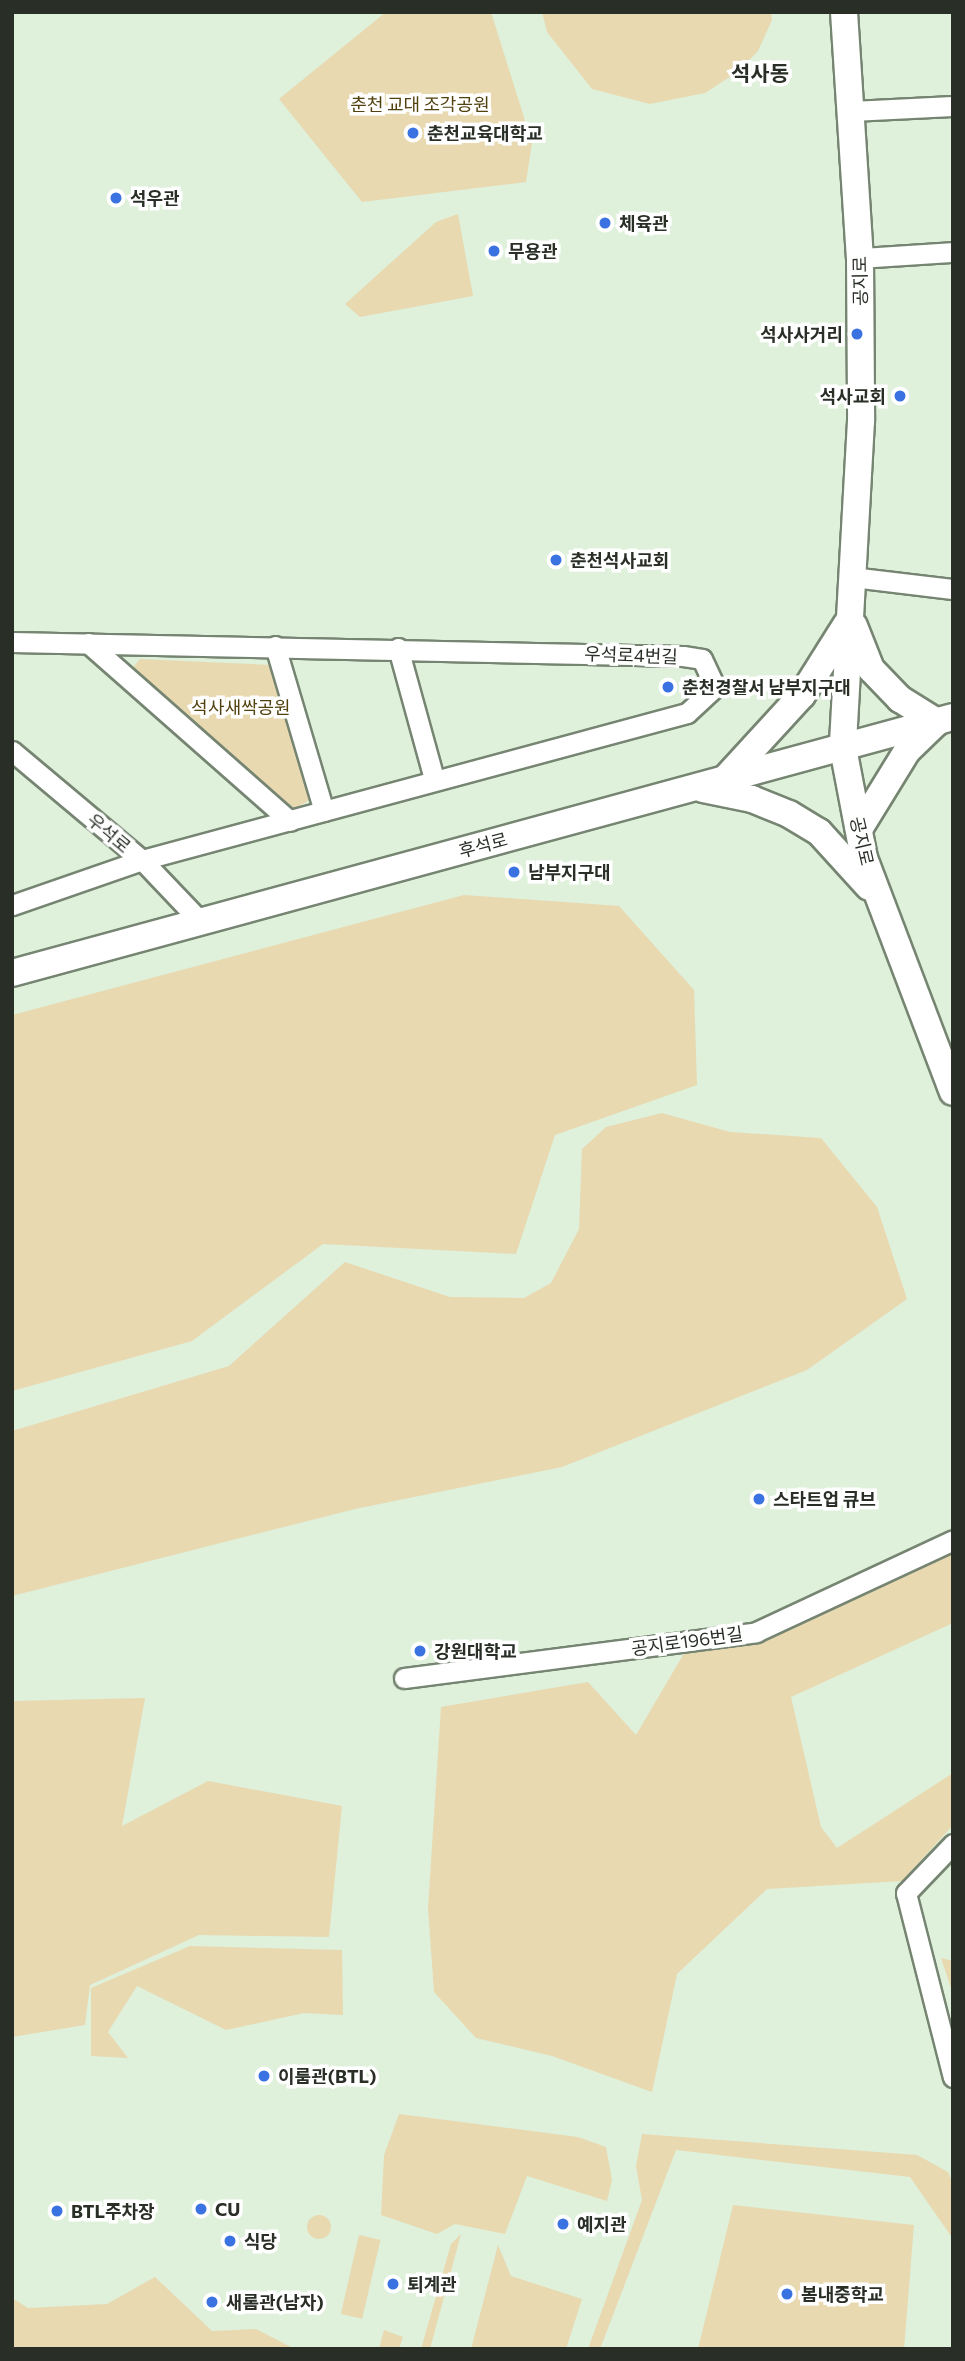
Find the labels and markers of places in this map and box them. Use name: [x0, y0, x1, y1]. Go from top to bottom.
place label: 춘천교육대학교: [427, 122, 543, 144]
marker: 춘천교육대학교: [405, 125, 421, 141]
place label: 석우관: [130, 187, 180, 209]
marker: 석우관: [108, 190, 124, 206]
place label: 체육관: [619, 212, 669, 234]
marker: 체육관: [597, 215, 613, 231]
place label: 무용관: [508, 240, 558, 262]
marker: 무용관: [486, 243, 502, 259]
place label: 석사사거리: [760, 323, 843, 345]
marker: 석사사거리: [849, 326, 865, 342]
place label: 석사교회: [820, 385, 886, 407]
marker: 석사교회: [892, 388, 908, 404]
place label: 춘천석사교회: [570, 549, 669, 571]
marker: 춘천석사교회: [548, 552, 564, 568]
place label: 춘천경찰서 남부지구대: [682, 676, 851, 698]
marker: 춘천경찰서 남부지구대: [660, 679, 676, 695]
place label: 남부지구대: [528, 861, 611, 883]
marker: 남부지구대: [506, 864, 522, 880]
place label: 스타트업 큐브: [773, 1488, 876, 1510]
marker: 스타트업 큐브: [751, 1491, 767, 1507]
place label: 강원대학교: [434, 1640, 517, 1662]
marker: 강원대학교: [412, 1643, 428, 1659]
place label: 이룸관(BTL): [278, 2065, 376, 2087]
marker: 이룸관(BTL): [256, 2068, 272, 2084]
place label: CU: [215, 2198, 240, 2220]
place label: BTL주차장: [71, 2200, 155, 2222]
marker: CU: [193, 2201, 209, 2217]
marker: BTL주차장: [49, 2203, 65, 2219]
place label: 예지관: [577, 2213, 627, 2235]
marker: 예지관: [555, 2216, 571, 2232]
place label: 식당: [244, 2230, 277, 2252]
marker: 식당: [222, 2233, 238, 2249]
place label: 퇴계관: [407, 2273, 457, 2295]
marker: 퇴계관: [385, 2276, 401, 2292]
place label: 봄내중학교: [801, 2283, 884, 2305]
marker: 봄내중학교: [779, 2286, 795, 2302]
place label: 새롬관(남자): [226, 2291, 324, 2313]
marker: 새롬관(남자): [204, 2294, 220, 2310]

